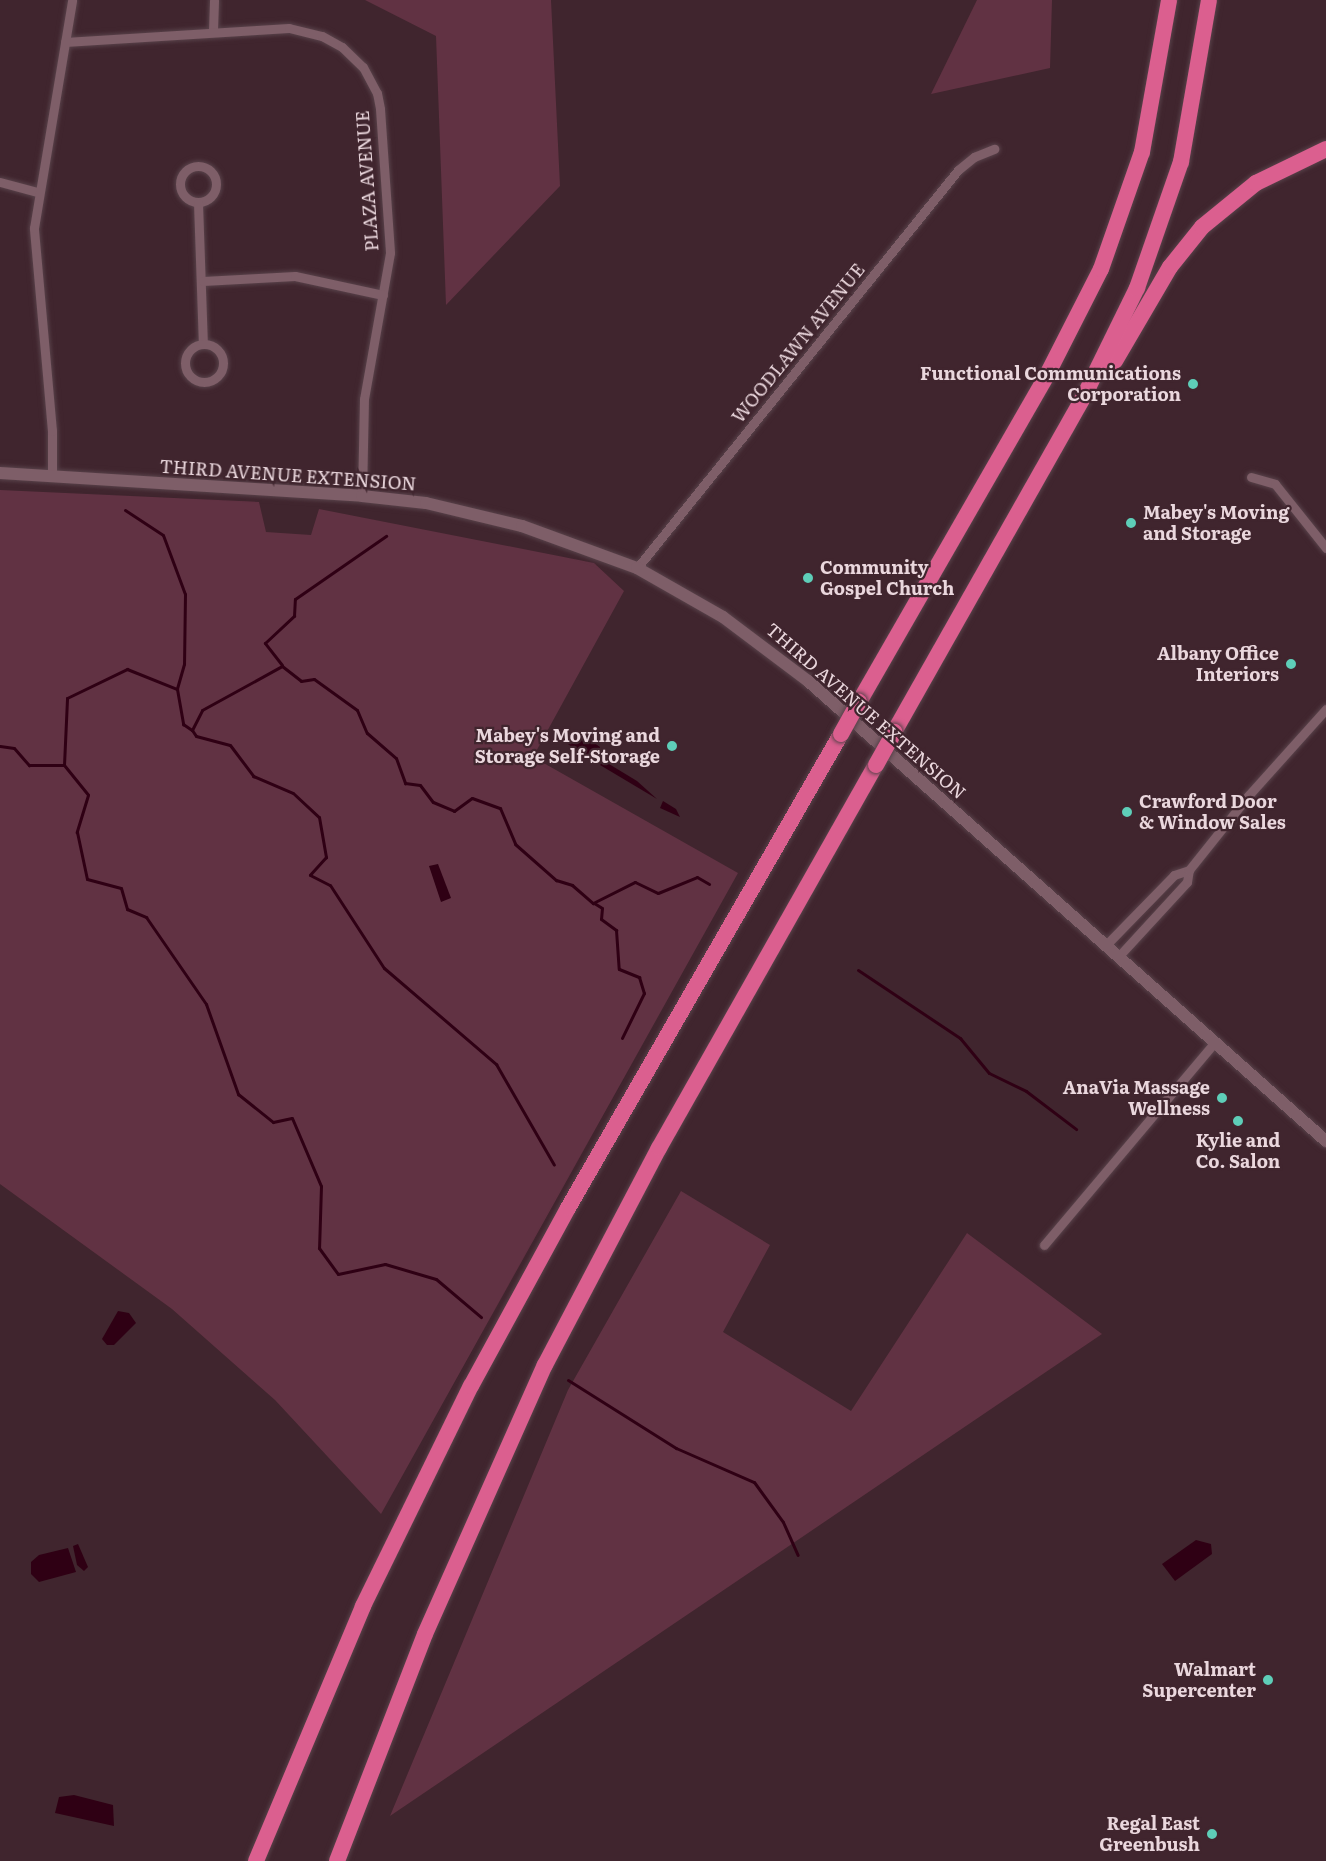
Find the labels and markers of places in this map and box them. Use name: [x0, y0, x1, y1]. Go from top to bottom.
place label: Functional Communications Corporation: [920, 363, 1181, 406]
marker: Functional Communications Corporation: [1186, 377, 1200, 391]
place label: Mabey's Moving and Storage: [1143, 502, 1289, 544]
marker: Mabey's Moving and Storage: [1124, 516, 1138, 530]
place label: Community Gospel Church: [820, 557, 955, 600]
marker: Community Gospel Church: [801, 571, 815, 585]
place label: Albany Office Interiors: [1157, 643, 1279, 686]
marker: Albany Office Interiors: [1284, 657, 1298, 671]
place label: Mabey's Moving and Storage Self-Storage: [475, 725, 660, 768]
marker: Mabey's Moving and Storage Self-Storage: [665, 739, 679, 753]
place label: Crawford Door & Window Sales: [1139, 791, 1286, 834]
marker: Crawford Door & Window Sales: [1120, 805, 1134, 819]
place label: AnaVia Massage Wellness: [1063, 1077, 1210, 1120]
marker: AnaVia Massage Wellness: [1215, 1091, 1229, 1105]
marker: Kylie and Co. Salon: [1231, 1114, 1245, 1128]
place label: Kylie and Co. Salon: [1196, 1130, 1280, 1172]
place label: Walmart Supercenter: [1142, 1659, 1256, 1702]
marker: Walmart Supercenter: [1261, 1673, 1275, 1687]
place label: Regal East Greenbush: [1099, 1813, 1200, 1856]
marker: Regal East Greenbush: [1205, 1827, 1219, 1841]

